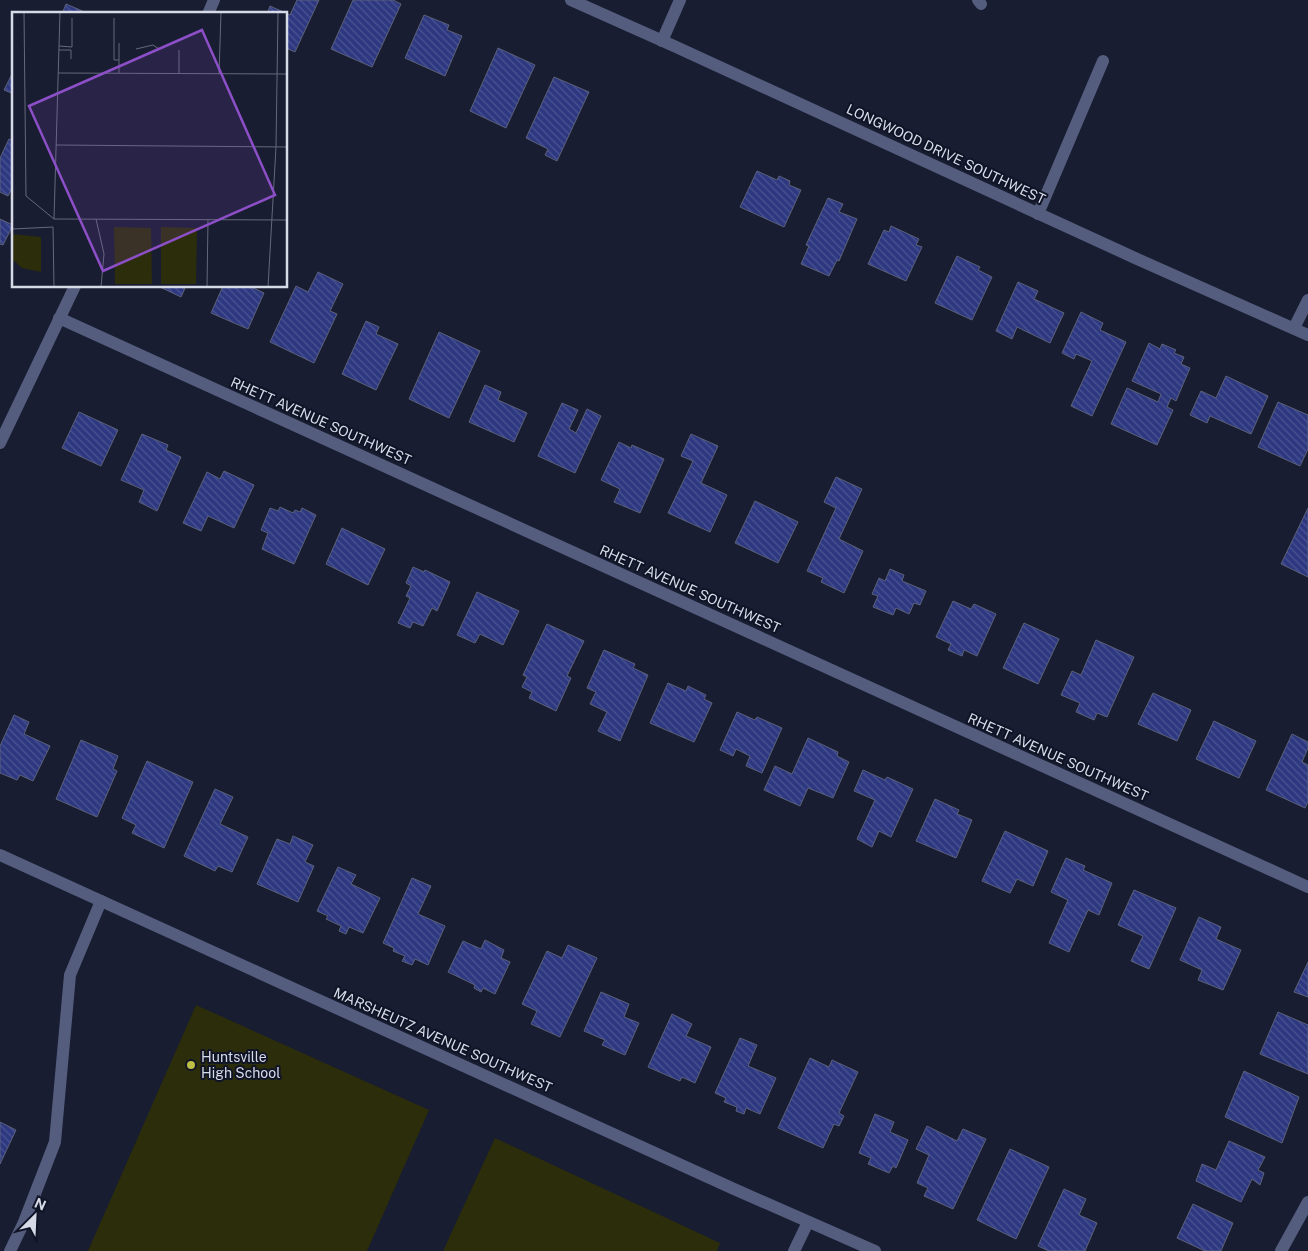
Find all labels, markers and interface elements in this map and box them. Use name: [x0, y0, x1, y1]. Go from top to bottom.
inset map: [12, 12, 288, 288]
street label: LONGWOOD DRIVE SOUTHWEST: [844, 101, 1048, 207]
street label: RHETT AVENUE SOUTHWEST: [228, 374, 414, 468]
street label: RHETT AVENUE SOUTHWEST: [597, 542, 783, 636]
street label: RHETT AVENUE SOUTHWEST: [965, 710, 1151, 804]
street label: MARSHEUTZ AVENUE SOUTHWEST: [331, 984, 555, 1096]
place label: Huntsville High School: [201, 1049, 280, 1081]
marker: Huntsville High School: [185, 1059, 197, 1071]
north arrow: [10, 1191, 60, 1241]
text: N: [32, 1195, 49, 1214]

